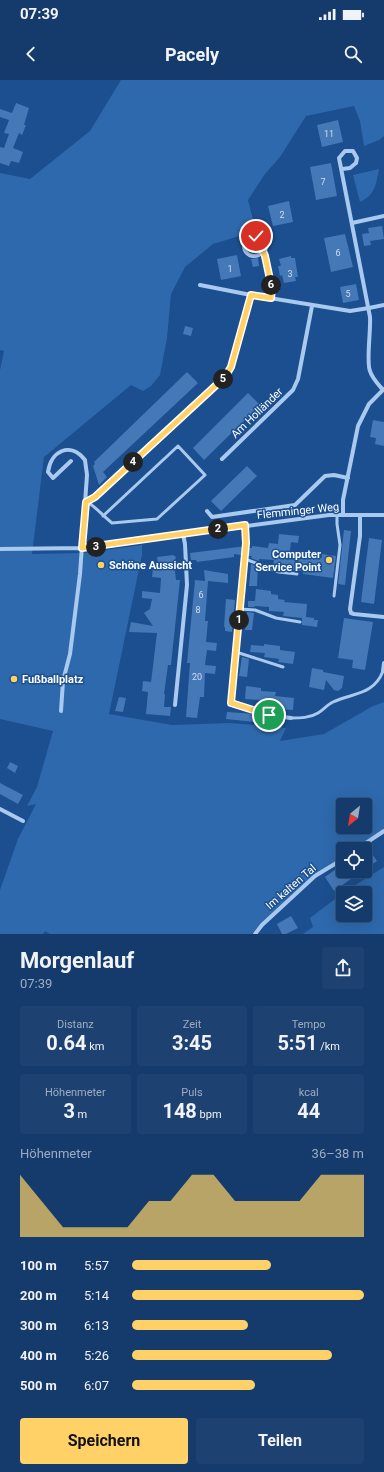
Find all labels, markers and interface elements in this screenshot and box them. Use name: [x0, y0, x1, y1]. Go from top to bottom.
text: 07:39: [20, 5, 59, 23]
icon: back: [20, 43, 42, 65]
icon: search: [342, 43, 364, 65]
text: Pacely: [165, 44, 219, 65]
house number: 11: [324, 129, 334, 139]
house number: 7: [320, 177, 326, 187]
house number: 2: [279, 210, 285, 220]
pin: [239, 219, 273, 253]
icon: check: [245, 225, 267, 247]
house number: 6: [335, 248, 341, 258]
house number: 1: [227, 264, 233, 274]
house number: 3: [287, 269, 293, 279]
pin: 6: [261, 275, 281, 295]
text: 6: [268, 278, 274, 291]
house number: 5: [345, 289, 351, 299]
pin: 5: [213, 369, 233, 389]
text: 5: [220, 372, 226, 385]
street label: Am Holländer: [228, 385, 286, 441]
pin: 4: [123, 452, 143, 472]
text: 4: [130, 455, 136, 468]
street label: Flemminger Weg: [256, 500, 340, 522]
pin: 2: [208, 519, 228, 539]
text: 2: [215, 522, 221, 535]
pin: 3: [86, 537, 106, 557]
text: 3: [93, 540, 99, 553]
place label: Computer Service Point: [255, 548, 321, 574]
marker: Computer Service Point: [324, 555, 334, 565]
place label: Schöne Aussicht: [109, 559, 192, 572]
marker: Schöne Aussicht: [96, 560, 106, 570]
house number: 6: [198, 590, 204, 600]
house number: 8: [195, 605, 201, 615]
pin: 1: [229, 610, 249, 630]
text: 1: [236, 613, 242, 626]
house number: 20: [192, 672, 202, 682]
place label: Fußballplatz: [22, 673, 84, 686]
marker: Fußballplatz: [9, 674, 19, 684]
pin: [252, 698, 286, 732]
icon: arrive: [258, 704, 280, 726]
north arrow: [336, 798, 372, 834]
map controls: [336, 798, 372, 922]
button: locate: [336, 842, 372, 878]
street label: Im kalten Tal: [263, 862, 319, 912]
button: layers: [336, 886, 372, 922]
button: share: [322, 947, 364, 989]
text: Morgenlauf: [20, 948, 134, 973]
text: 07:39: [20, 976, 52, 991]
text: Distanz: [57, 1018, 94, 1031]
text: Zeit: [183, 1018, 201, 1031]
text: Tempo: [292, 1018, 326, 1031]
text: 0.64: [46, 1031, 86, 1055]
text: 3:45: [172, 1031, 212, 1055]
text: 5:51: [277, 1031, 317, 1055]
text: km: [86, 1040, 104, 1053]
text: /km: [317, 1040, 340, 1053]
text: Höhenmeter: [45, 1086, 106, 1099]
text: Puls: [181, 1086, 203, 1099]
text: kcal: [299, 1086, 319, 1099]
text: 3: [63, 1099, 75, 1123]
text: 148: [162, 1099, 197, 1123]
text: 44: [297, 1099, 320, 1123]
text: m: [75, 1108, 87, 1121]
text: bpm: [197, 1108, 222, 1121]
text: Höhenmeter: [20, 1146, 92, 1161]
text: 36–38 m: [312, 1146, 364, 1161]
text: 100 m: [20, 1258, 57, 1273]
text: 5:57: [84, 1258, 109, 1273]
text: 200 m: [20, 1288, 57, 1303]
text: 5:14: [84, 1288, 109, 1303]
text: 300 m: [20, 1318, 57, 1333]
text: 6:13: [84, 1318, 109, 1333]
text: 400 m: [20, 1348, 57, 1363]
text: 5:26: [84, 1348, 109, 1363]
text: 500 m: [20, 1378, 57, 1393]
text: 6:07: [84, 1378, 109, 1393]
button: Speichern: [20, 1418, 188, 1464]
button: Teilen: [196, 1418, 364, 1464]

